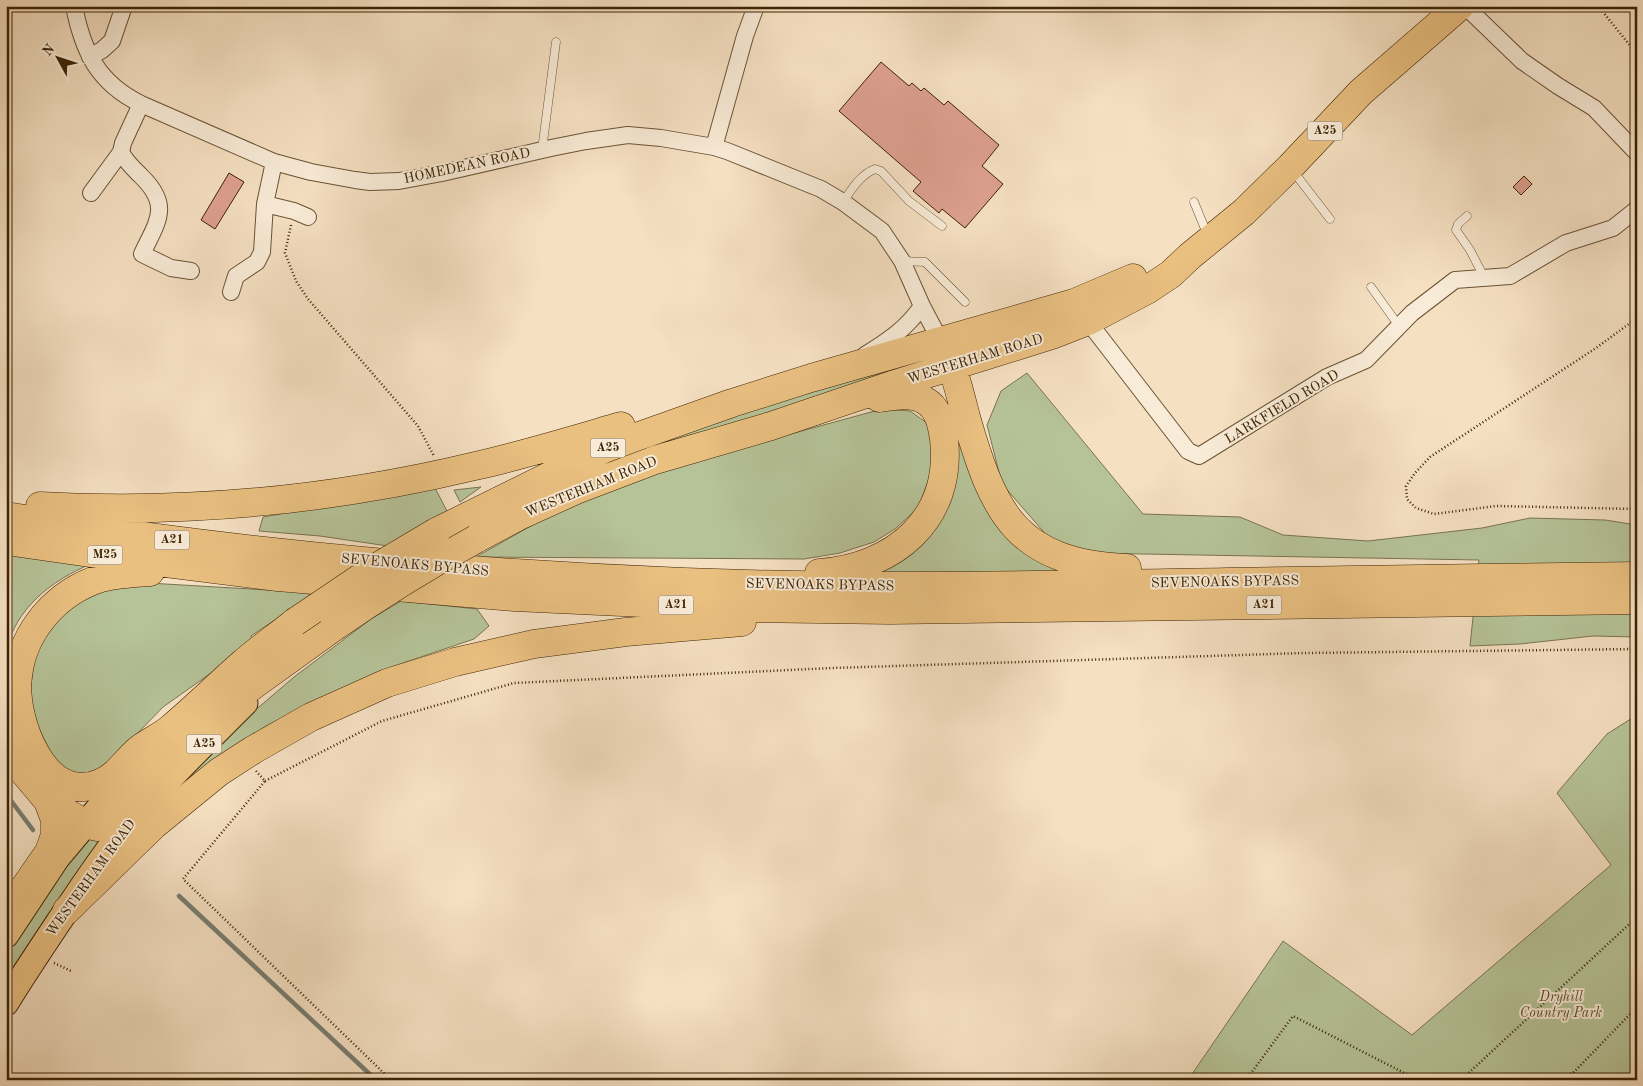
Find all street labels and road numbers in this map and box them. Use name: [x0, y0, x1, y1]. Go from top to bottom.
road number: A25: [1308, 122, 1342, 140]
street label: HOMEDEAN ROAD: [403, 146, 532, 186]
street label: WESTERHAM ROAD: [906, 332, 1045, 386]
street label: LARKFIELD ROAD: [1223, 367, 1341, 447]
road number: A25: [590, 438, 626, 458]
street label: WESTERHAM ROAD: [523, 454, 659, 520]
road number: A21: [154, 530, 190, 550]
road number: M25: [88, 546, 122, 564]
street label: SEVENOAKS BYPASS: [341, 552, 489, 578]
street label: SEVENOAKS BYPASS: [1151, 574, 1299, 590]
street label: SEVENOAKS BYPASS: [746, 577, 894, 593]
road number: A21: [658, 596, 694, 614]
road number: A21: [1246, 596, 1282, 614]
road number: A25: [186, 734, 222, 754]
street label: WESTERHAM ROAD: [44, 817, 138, 939]

